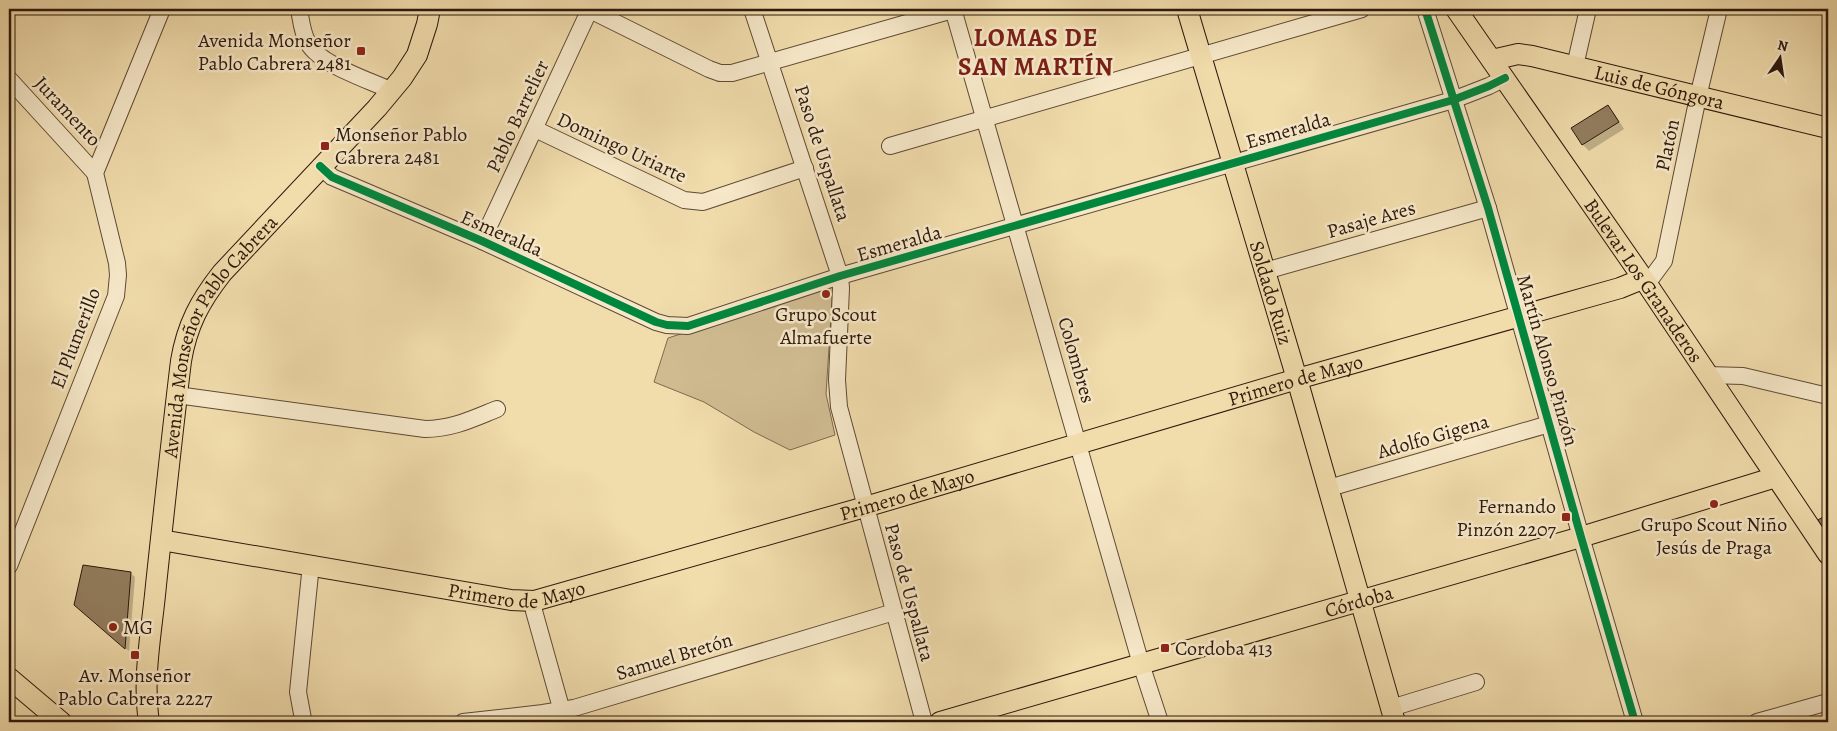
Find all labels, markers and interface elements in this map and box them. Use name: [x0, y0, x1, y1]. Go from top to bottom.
district label: LOMAS DE SAN MARTÍN: [958, 21, 1114, 84]
place label: Avenida Monseñor Pablo Cabrera 2481: [197, 27, 351, 77]
north arrow: [1754, 32, 1804, 82]
text: N: [1776, 35, 1790, 56]
marker: Avenida Monseñor Pablo Cabrera 2481: [355, 45, 367, 57]
street label: Pablo Barrelier: [480, 55, 555, 177]
street label: Luis de Góngora: [1592, 59, 1728, 116]
street label: Juramento: [28, 70, 107, 152]
street label: Paso de Uspallata: [788, 81, 858, 226]
street label: Esmeralda: [1243, 105, 1334, 155]
street label: Domingo Uriarte: [553, 106, 691, 189]
street label: Platón: [1649, 116, 1686, 174]
place label: Monseñor Pablo Cabrera 2481: [335, 121, 467, 171]
marker: Monseñor Pablo Cabrera 2481: [319, 140, 331, 152]
street label: Bulevar Los Granaderos: [1578, 193, 1709, 368]
street label: Pasaje Ares: [1324, 194, 1419, 245]
street label: Esmeralda: [456, 203, 548, 264]
street label: Avenida Monseñor Pablo Cabrera: [157, 209, 284, 460]
street label: Esmeralda: [854, 218, 945, 268]
street label: Soldado Ruiz: [1243, 238, 1299, 348]
street label: Martín Alonso Pinzón: [1510, 271, 1585, 449]
street label: El Plumerillo: [44, 284, 107, 392]
marker: Grupo Scout Almafuerte: [820, 288, 832, 300]
place label: Grupo Scout Almafuerte: [775, 301, 877, 351]
street label: Colombres: [1051, 314, 1102, 406]
street label: Primero de Mayo: [1225, 348, 1366, 413]
street label: Adolfo Gigena: [1373, 407, 1493, 466]
street label: Primero de Mayo: [837, 462, 978, 528]
place label: Fernando Pinzón 2207: [1456, 493, 1557, 543]
marker: Grupo Scout Niño Jesús de Praga: [1708, 498, 1720, 510]
marker: Fernando Pinzón 2207: [1560, 511, 1572, 523]
place label: Grupo Scout Niño Jesús de Praga: [1641, 511, 1787, 561]
street label: Paso de Uspallata: [878, 520, 941, 665]
street label: Primero de Mayo: [446, 574, 588, 615]
street label: Córdoba: [1322, 579, 1397, 624]
place label: MG: [123, 614, 153, 641]
marker: MG: [107, 621, 119, 633]
street label: Samuel Bretón: [613, 626, 736, 687]
place label: Cordoba 413: [1175, 635, 1273, 662]
marker: Cordoba 413: [1159, 642, 1171, 654]
marker: Av. Monseñor Pablo Cabrera 2227: [129, 649, 141, 661]
place label: Av. Monseñor Pablo Cabrera 2227: [58, 662, 213, 712]

